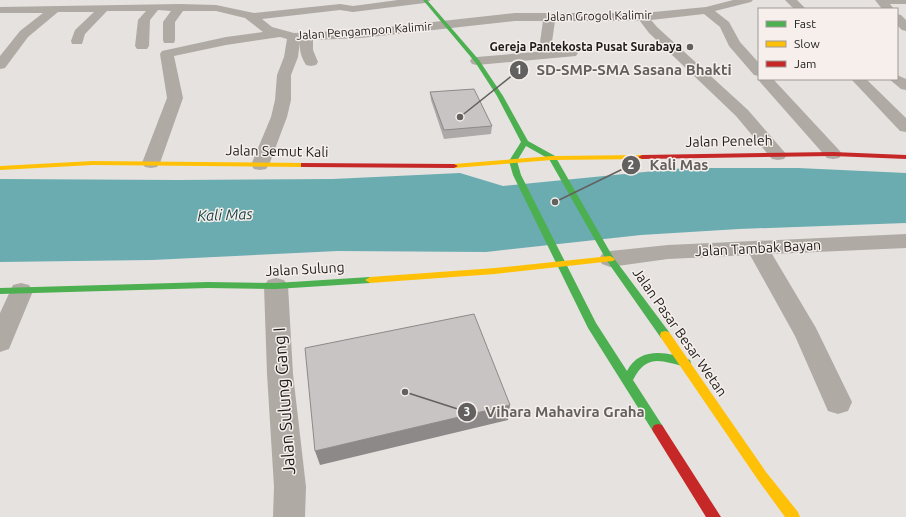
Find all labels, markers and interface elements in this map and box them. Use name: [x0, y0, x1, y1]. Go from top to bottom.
street label: Jalan Grogol Kalimir: [544, 8, 652, 23]
legend: [758, 8, 898, 80]
text: Fast: [794, 17, 816, 30]
street label: Jalan Pengampon Kalimir: [296, 19, 433, 42]
text: Slow: [794, 37, 820, 50]
place label: Gereja Pantekosta Pusat Surabaya: [490, 40, 682, 53]
marker: Gereja Pantekosta Pusat Surabaya: [685, 42, 695, 52]
callout: SD-SMP-SMA Sasana Bhakti: [509, 57, 740, 84]
text: Jam: [794, 57, 816, 70]
text: SD-SMP-SMA Sasana Bhakti: [536, 61, 732, 78]
text: 1: [516, 63, 522, 76]
street label: Jalan Peneleh: [685, 132, 773, 150]
street label: Jalan Semut Kali: [225, 142, 329, 160]
callout: Kali Mas: [621, 152, 716, 179]
text: Kali Mas: [650, 156, 708, 173]
text: 2: [628, 158, 635, 171]
water label: Kali Mas: [197, 205, 254, 224]
street label: Jalan Tambak Bayan: [694, 237, 822, 259]
street label: Jalan Sulung: [265, 259, 345, 279]
street label: Jalan Pasar Besar Wetan: [630, 265, 730, 399]
street label: Jalan Sulung Gang I: [269, 327, 298, 475]
callout: Vihara Mahavira Graha: [457, 399, 652, 426]
text: Vihara Mahavira Graha: [485, 403, 645, 420]
text: 3: [464, 405, 470, 418]

